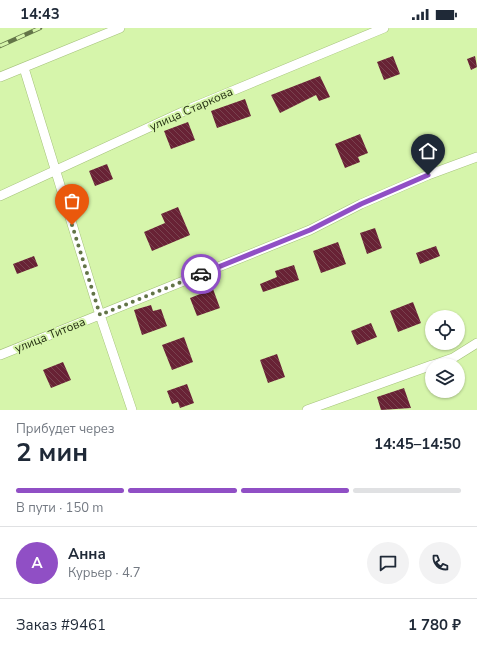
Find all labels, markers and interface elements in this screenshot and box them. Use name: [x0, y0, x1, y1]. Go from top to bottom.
text: 14:43: [20, 4, 60, 24]
street label: улица Старкова: [147, 83, 235, 135]
pin: [411, 134, 445, 175]
icon: home: [417, 140, 439, 162]
pin: [55, 184, 89, 225]
icon: bag: [61, 190, 83, 212]
courier: [181, 254, 221, 294]
icon: car: [190, 263, 212, 285]
map controls: [425, 310, 465, 398]
button: locate: [425, 310, 465, 350]
street label: улица Титова: [12, 314, 88, 356]
button: layers: [425, 358, 465, 398]
text: Прибудет через: [16, 420, 114, 438]
text: 14:45–14:50: [374, 434, 461, 454]
text: 2 мин: [16, 435, 88, 470]
text: В пути · 150 m: [16, 499, 103, 517]
button: chat: [367, 542, 409, 584]
button: phone: [419, 542, 461, 584]
text: Анна: [68, 544, 106, 564]
text: А: [31, 553, 43, 573]
text: Курьер · 4.7: [68, 564, 141, 582]
text: Заказ #9461: [16, 615, 106, 635]
text: 1 780 ₽: [408, 615, 461, 635]

